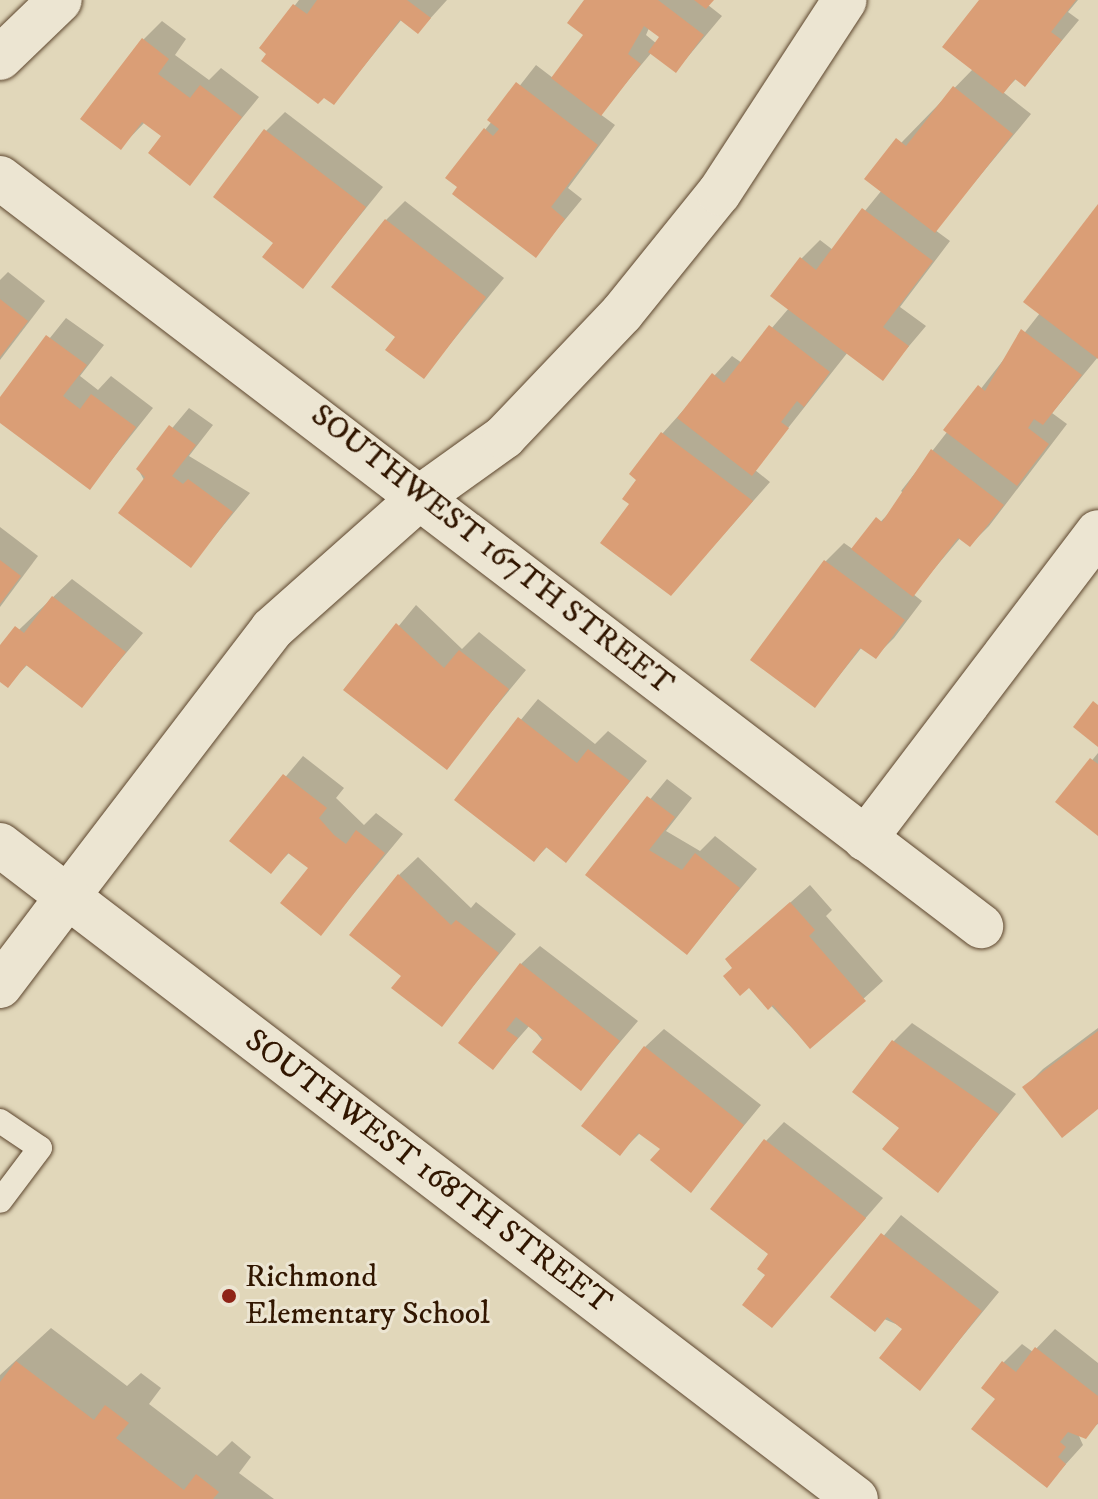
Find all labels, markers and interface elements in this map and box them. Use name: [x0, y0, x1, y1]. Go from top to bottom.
street label: SOUTHWEST 167TH STREET: [303, 396, 681, 704]
street label: SOUTHWEST 168TH STREET: [237, 1022, 619, 1322]
place label: Richmond Elementary School: [245, 1259, 490, 1334]
marker: Richmond Elementary School: [220, 1287, 238, 1305]

